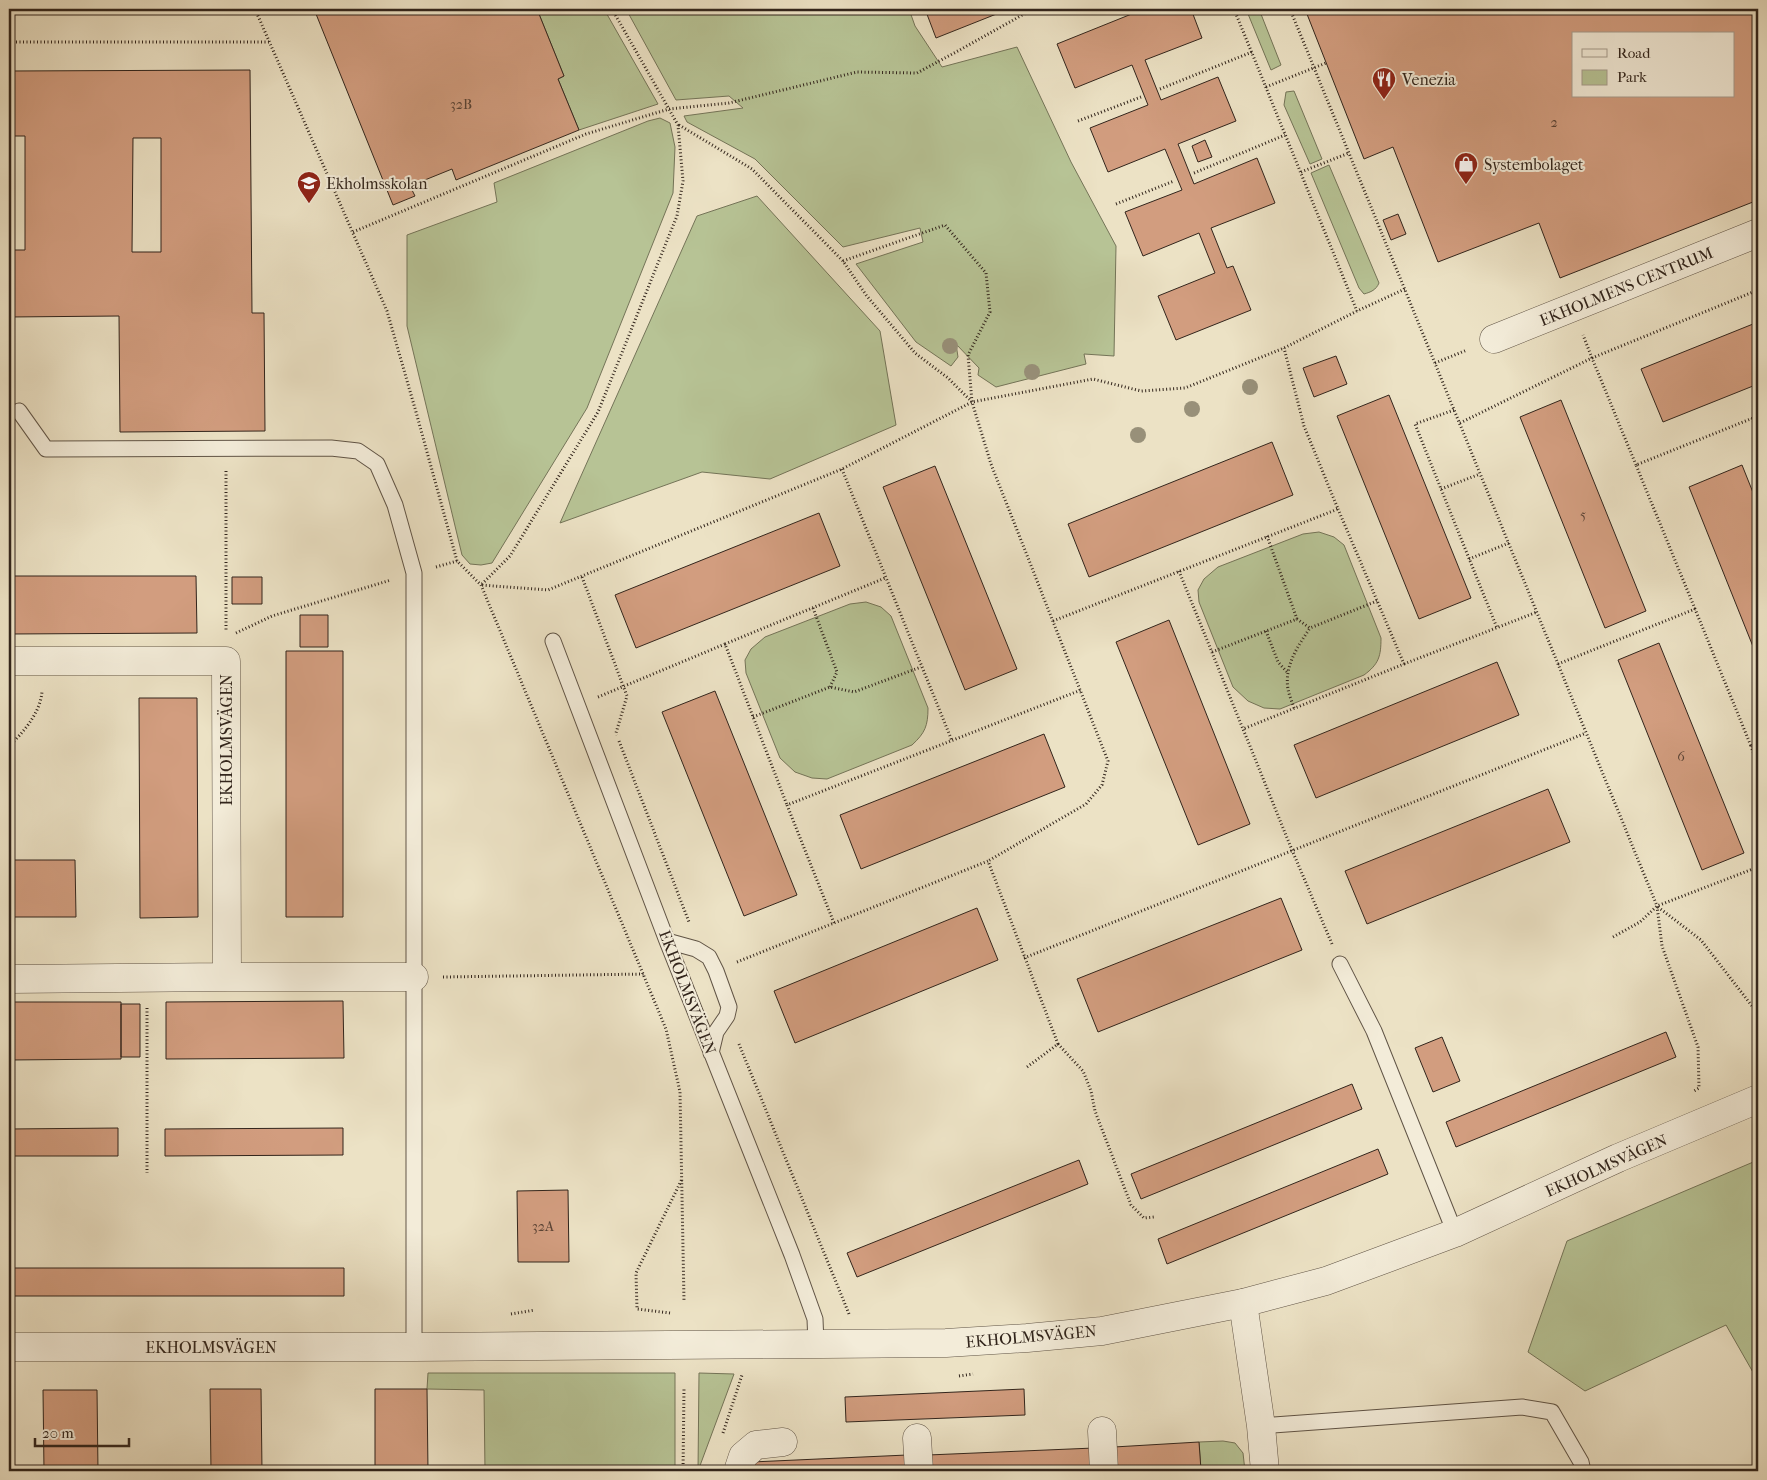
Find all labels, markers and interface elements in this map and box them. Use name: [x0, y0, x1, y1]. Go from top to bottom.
legend: [1572, 32, 1734, 98]
text: Road: [1617, 44, 1651, 62]
restaurant icon: Venezia: [1371, 66, 1397, 100]
text: Park: [1617, 68, 1647, 86]
place label: Venezia: [1401, 70, 1456, 89]
house number: 32B: [450, 96, 472, 113]
house number: 2: [1550, 114, 1558, 131]
shop icon: Systembolaget: [1453, 151, 1479, 185]
place label: Systembolaget: [1484, 155, 1584, 174]
school or university icon: Ekholmsskolan: [296, 170, 322, 204]
place label: Ekholmsskolan: [326, 174, 428, 193]
street label: EKHOLMENS CENTRUM: [1537, 243, 1716, 330]
house number: 5: [1580, 506, 1586, 523]
street label: EKHOLMSVÄGEN: [217, 674, 236, 806]
house number: 6: [1677, 748, 1685, 765]
street label: EKHOLMSVÄGEN: [655, 927, 720, 1057]
street label: EKHOLMSVÄGEN: [1542, 1130, 1670, 1201]
house number: 32A: [532, 1218, 555, 1235]
street label: EKHOLMSVÄGEN: [965, 1321, 1097, 1352]
street label: EKHOLMSVÄGEN: [145, 1338, 277, 1357]
scale bar: [35, 1415, 129, 1447]
text: 20 m: [42, 1424, 74, 1442]

